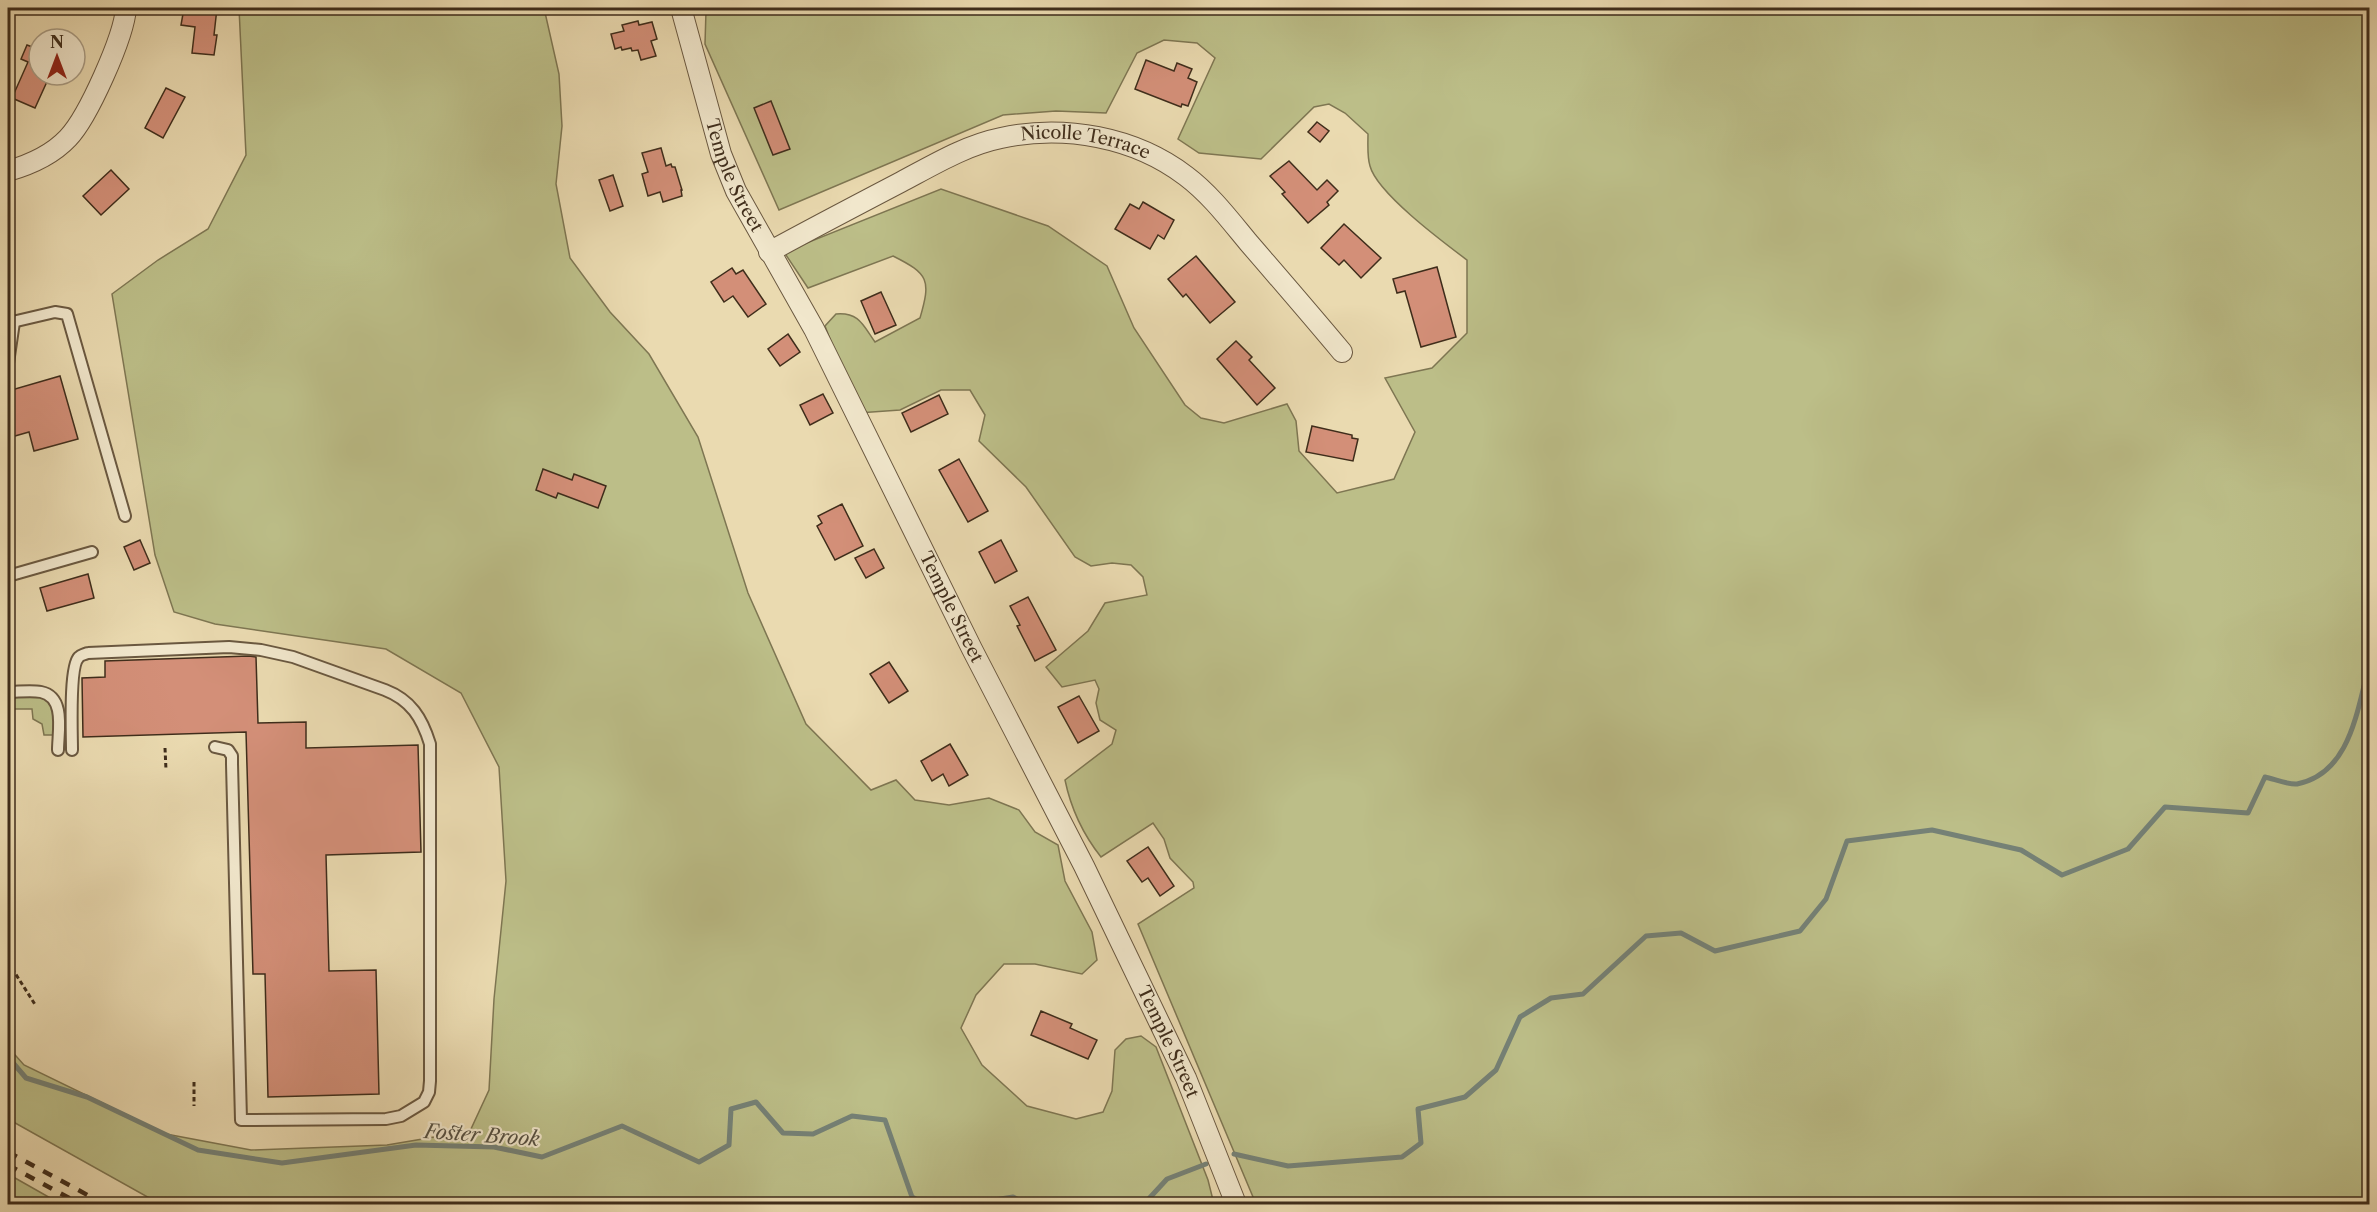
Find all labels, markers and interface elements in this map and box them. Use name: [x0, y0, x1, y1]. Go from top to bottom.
north arrow: [27, 27, 87, 87]
text: N: [50, 32, 64, 52]
street label: Temple Street: [701, 116, 768, 236]
street label: Nicolle Terrace: [1020, 121, 1154, 164]
street label: Temple Street: [915, 548, 988, 667]
street label: Temple Street: [1132, 982, 1204, 1102]
water label: Foster Brook: [422, 1119, 541, 1151]

